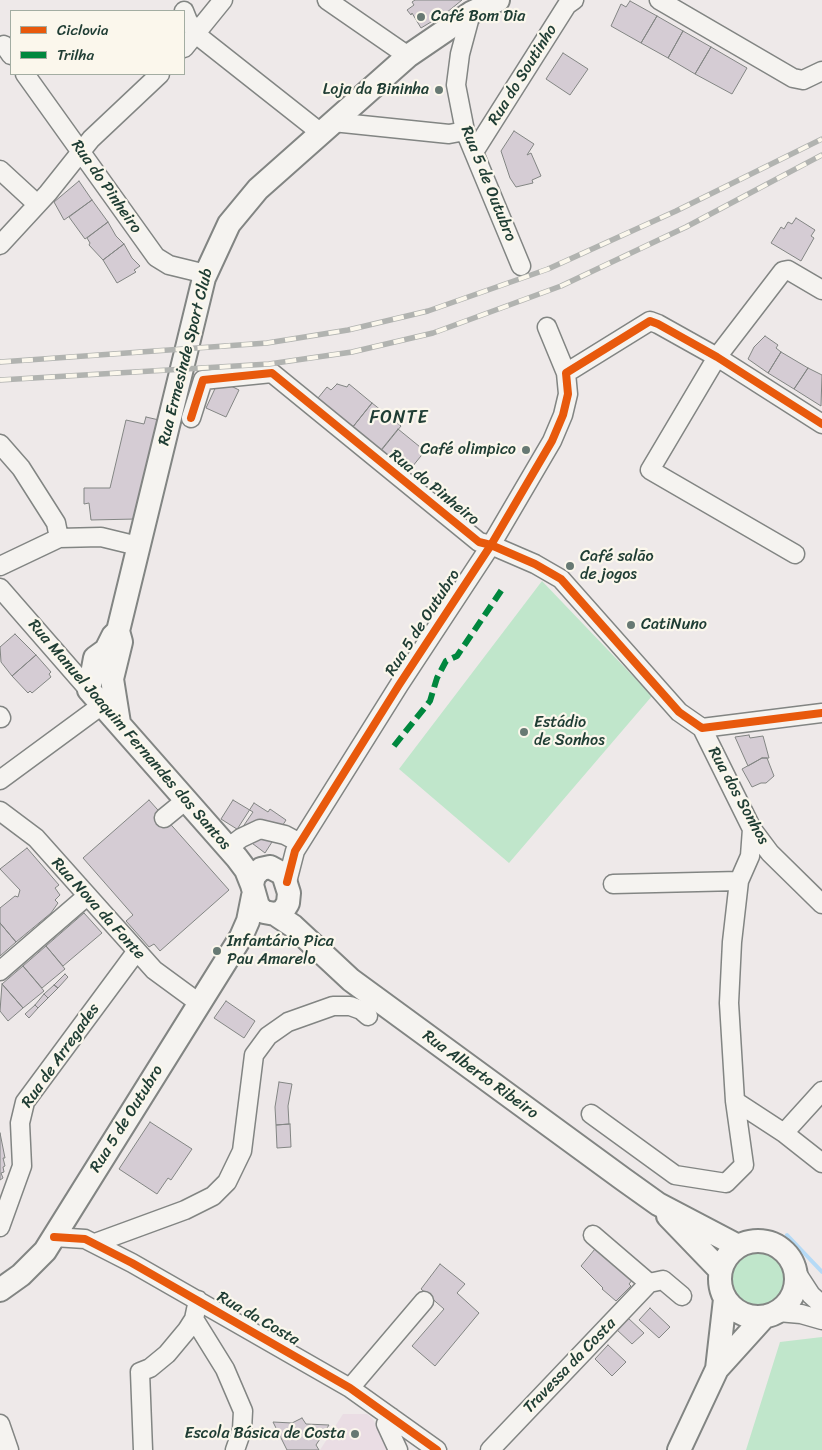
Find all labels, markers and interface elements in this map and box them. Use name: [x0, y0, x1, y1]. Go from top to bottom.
place label: Café Bom Dia: [431, 7, 525, 27]
legend: [10, 10, 185, 75]
marker: Café Bom Dia: [415, 11, 427, 23]
text: Ciclovia: [57, 17, 109, 43]
street label: Rua do Soutinho: [485, 21, 561, 129]
text: Trilha: [57, 42, 94, 68]
place label: Loja da Bininha: [323, 80, 429, 100]
marker: Loja da Bininha: [433, 84, 445, 96]
street label: Rua 5 de Outubro: [456, 123, 520, 245]
street label: Rua do Pinheiro: [67, 137, 145, 237]
street label: Rua Ermesinde Sport Club: [155, 266, 217, 448]
district label: FONTE: [369, 407, 429, 429]
place label: Café olimpico: [420, 440, 516, 460]
marker: Café olimpico: [520, 444, 532, 456]
street label: Rua do Pinheiro: [385, 446, 483, 530]
place label: Café salão de jogos: [580, 547, 654, 585]
marker: Café salão de jogos: [564, 560, 576, 572]
street label: Rua 5 de Outubro: [382, 566, 464, 680]
place label: CatiNuno: [641, 615, 707, 635]
street label: Rua Manuel Joaquim Fernandes dos Santos: [24, 616, 234, 854]
marker: CatiNuno: [625, 619, 637, 631]
place label: Estádio de Sonhos: [534, 713, 605, 751]
marker: Estádio de Sonhos: [518, 726, 530, 738]
street label: Rua dos Sonhos: [703, 744, 773, 848]
street label: Rua Nova da Fonte: [47, 854, 149, 964]
place label: Infantário Pica Pau Amarelo: [227, 932, 334, 970]
marker: Infantário Pica Pau Amarelo: [211, 945, 223, 957]
street label: Rua de Arregades: [18, 1000, 104, 1112]
street label: Rua Alberto Ribeiro: [418, 1027, 542, 1123]
street label: Rua 5 de Outubro: [86, 1062, 168, 1176]
street label: Rua da Costa: [214, 1288, 302, 1350]
street label: Travessa da Costa: [520, 1314, 620, 1418]
place label: Escola Básica de Costa: [185, 1424, 345, 1444]
marker: Escola Básica de Costa: [349, 1428, 361, 1440]

